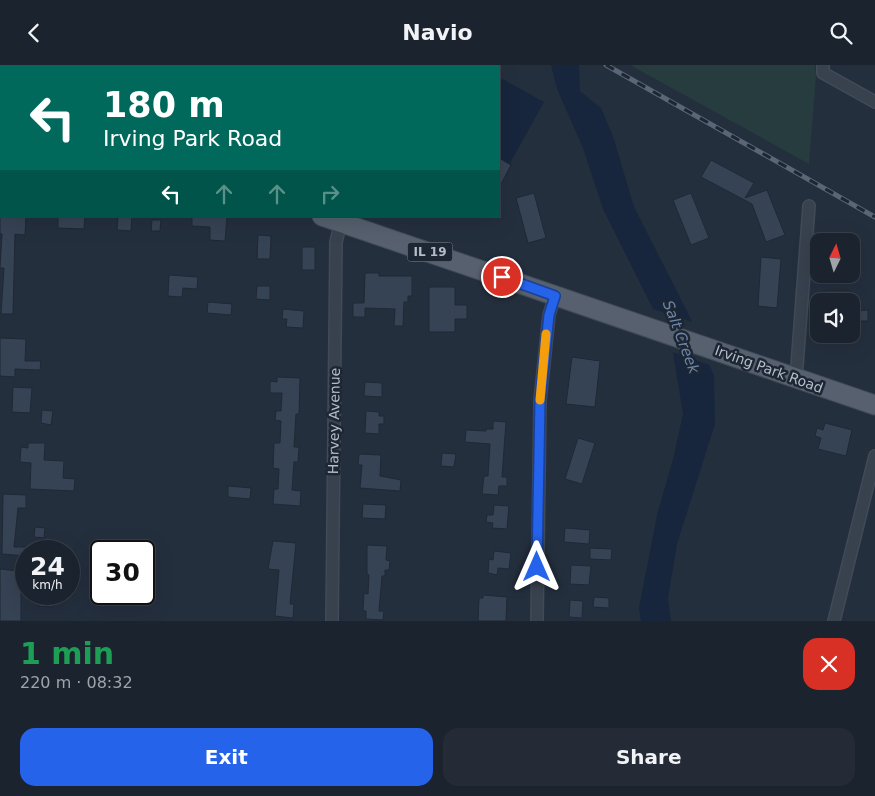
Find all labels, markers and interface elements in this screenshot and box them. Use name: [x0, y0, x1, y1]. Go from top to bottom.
icon: back: [20, 19, 48, 47]
icon: search: [827, 19, 855, 47]
text: Navio: [402, 20, 473, 45]
icon: left: [20, 85, 85, 150]
text: 180 m: [103, 85, 225, 125]
text: Irving Park Road: [103, 126, 282, 151]
icon: left: [157, 180, 185, 208]
icon: ahead: [210, 180, 238, 208]
icon: ahead: [263, 180, 291, 208]
icon: right: [316, 180, 344, 208]
north arrow: [810, 233, 860, 283]
map controls: [810, 233, 860, 343]
road number: IL 19: [408, 243, 452, 261]
pin: [481, 256, 523, 298]
icon: arrive: [488, 263, 516, 291]
button: sound: [810, 293, 860, 343]
water label: Salt Creek: [659, 298, 704, 378]
street label: Irving Park Road: [713, 342, 825, 396]
street label: Harvey Avenue: [325, 368, 343, 474]
speed limit sign: 30: [90, 540, 155, 605]
position arrow: [510, 540, 562, 592]
text: 24: [30, 552, 65, 581]
text: km/h: [32, 578, 63, 592]
text: 1 min: [20, 636, 114, 671]
button: close: [803, 638, 855, 690]
text: 220 m · 08:32: [20, 673, 133, 692]
button: Exit: [20, 728, 433, 786]
button: Share: [443, 728, 855, 786]

